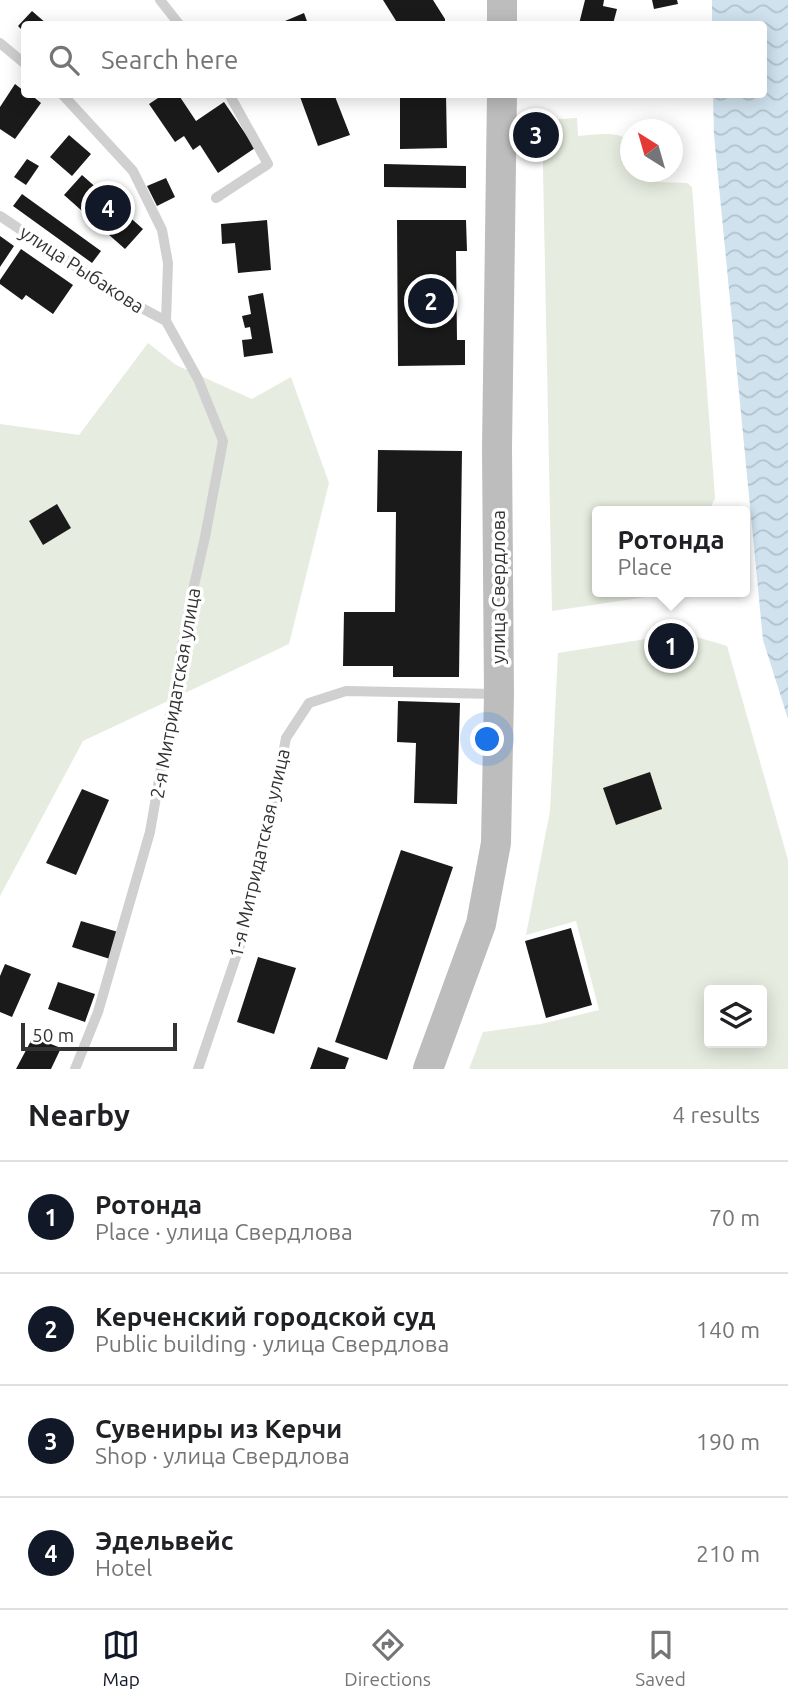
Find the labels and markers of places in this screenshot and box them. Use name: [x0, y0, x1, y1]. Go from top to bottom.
pin: 3: [513, 109, 559, 161]
pin: 4: [85, 182, 131, 234]
pin: 2: [408, 275, 454, 327]
pin: 1: [648, 620, 694, 672]

